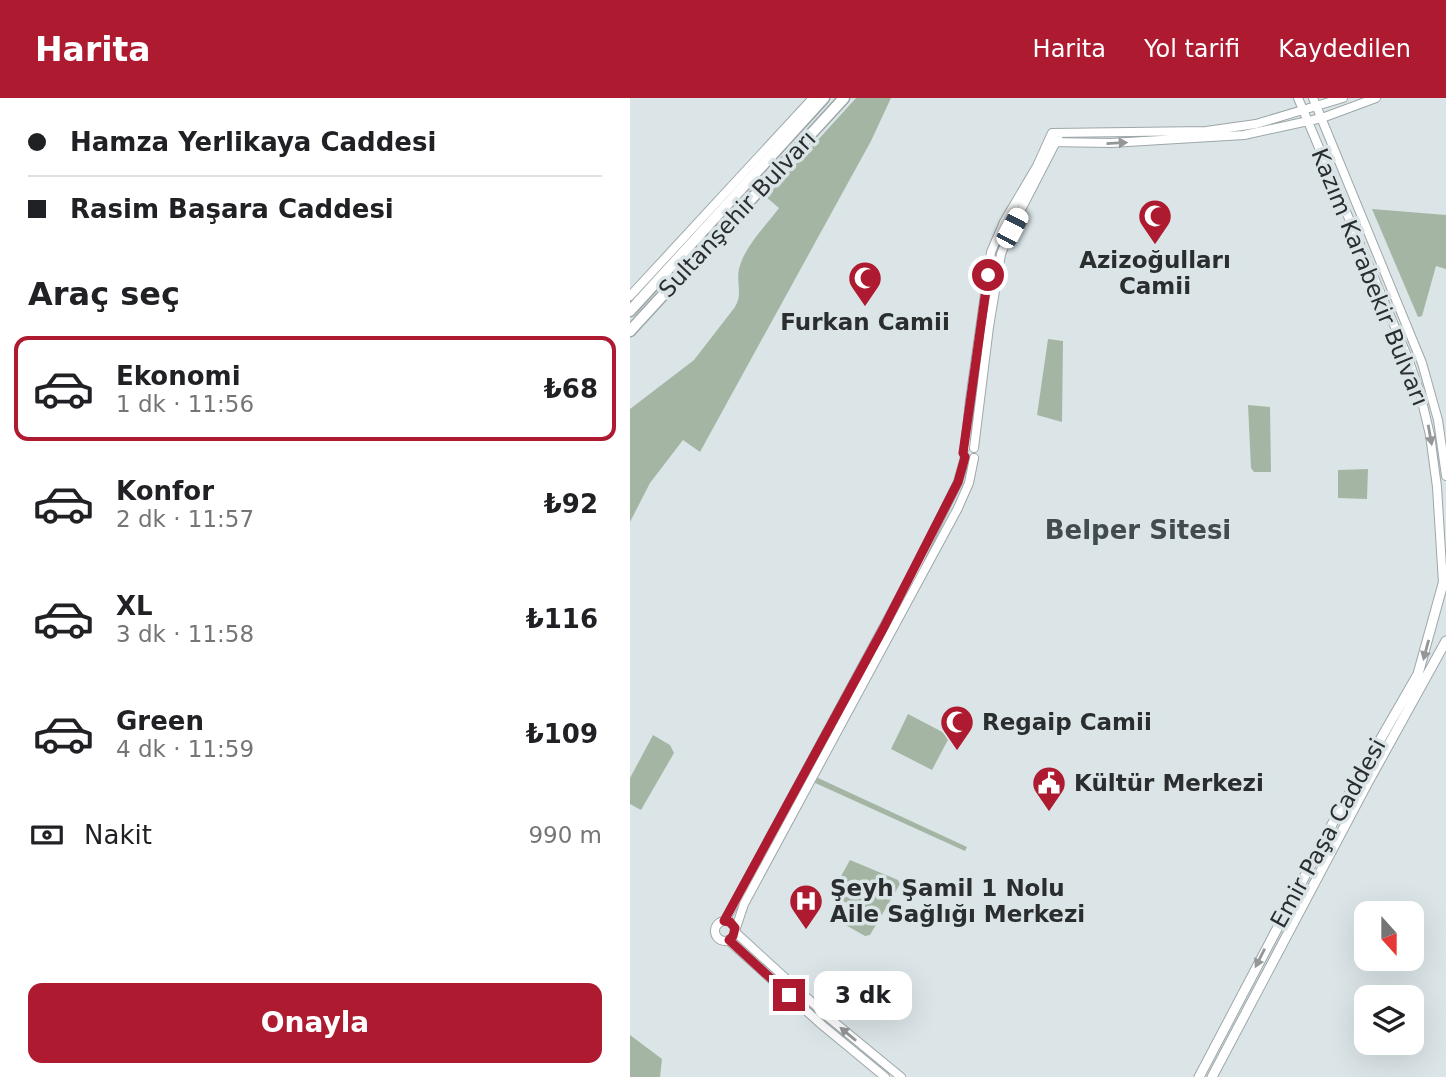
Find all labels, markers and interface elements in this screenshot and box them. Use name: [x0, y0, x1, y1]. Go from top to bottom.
text: Harita: [35, 30, 151, 69]
text: Harita: [1033, 35, 1106, 63]
text: Yol tarifi: [1144, 35, 1240, 63]
text: Kaydedilen: [1278, 35, 1411, 63]
street label: Sultanşehir Bulvarı: [653, 126, 821, 302]
text: Hamza Yerlikaya Caddesi: [70, 127, 436, 157]
one-way arrow: [1107, 137, 1129, 148]
street label: Kazım Karabekir Bulvarı: [1306, 145, 1434, 409]
text: Rasim Başara Caddesi: [70, 194, 394, 224]
mosque icon: Azizoğulları Camii: [1136, 197, 1174, 246]
car: [993, 205, 1032, 251]
place label: Azizoğulları Camii: [1079, 247, 1231, 299]
mosque icon: Furkan Camii: [846, 259, 884, 308]
route start: [972, 259, 1004, 291]
text: Araç seç: [28, 275, 180, 313]
place label: Furkan Camii: [780, 309, 950, 335]
icon: car: [32, 357, 95, 420]
text: Ekonomi: [116, 361, 241, 391]
text: ₺68: [544, 374, 598, 404]
text: 1 dk · 11:56: [116, 391, 254, 417]
one-way arrow: [1425, 424, 1436, 446]
icon: car: [32, 472, 95, 535]
text: Konfor: [116, 476, 214, 506]
text: ₺92: [544, 489, 598, 519]
text: 2 dk · 11:57: [116, 506, 254, 532]
district label: Belper Sitesi: [1045, 515, 1231, 545]
icon: car: [32, 587, 95, 650]
text: XL: [116, 591, 153, 621]
text: ₺116: [526, 604, 598, 634]
text: 3 dk · 11:58: [116, 621, 254, 647]
one-way arrow: [1420, 640, 1430, 661]
icon: car: [32, 702, 95, 765]
mosque icon: Regaip Camii: [938, 703, 976, 752]
text: Green: [116, 706, 204, 736]
place label: Regaip Camii: [982, 709, 1152, 735]
text: ₺109: [526, 719, 598, 749]
street label: Emir Paşa Caddesi: [1265, 734, 1391, 932]
text: 4 dk · 11:59: [116, 736, 254, 762]
public building icon: Kültür Merkezi: [1030, 764, 1068, 813]
place label: Kültür Merkezi: [1074, 770, 1264, 796]
icon: cash: [28, 816, 66, 854]
text: Nakit: [84, 820, 152, 850]
text: 990 m: [528, 822, 602, 848]
place label: Şeyh Şamil 1 Nolu Aile Sağlığı Merkezi: [830, 875, 1085, 927]
hospital icon: Şeyh Şamil 1 Nolu Aile Sağlığı Merkezi: [787, 882, 825, 931]
north arrow: [1354, 901, 1424, 971]
map controls: [1354, 901, 1424, 1055]
one-way arrow: [1255, 948, 1266, 968]
callout: 3 dk: [814, 970, 912, 1020]
route end: [773, 979, 805, 1011]
text: 3 dk: [835, 982, 891, 1008]
button: Onayla: [28, 983, 602, 1063]
button: layers: [1354, 985, 1424, 1055]
one-way arrow: [840, 1027, 857, 1042]

